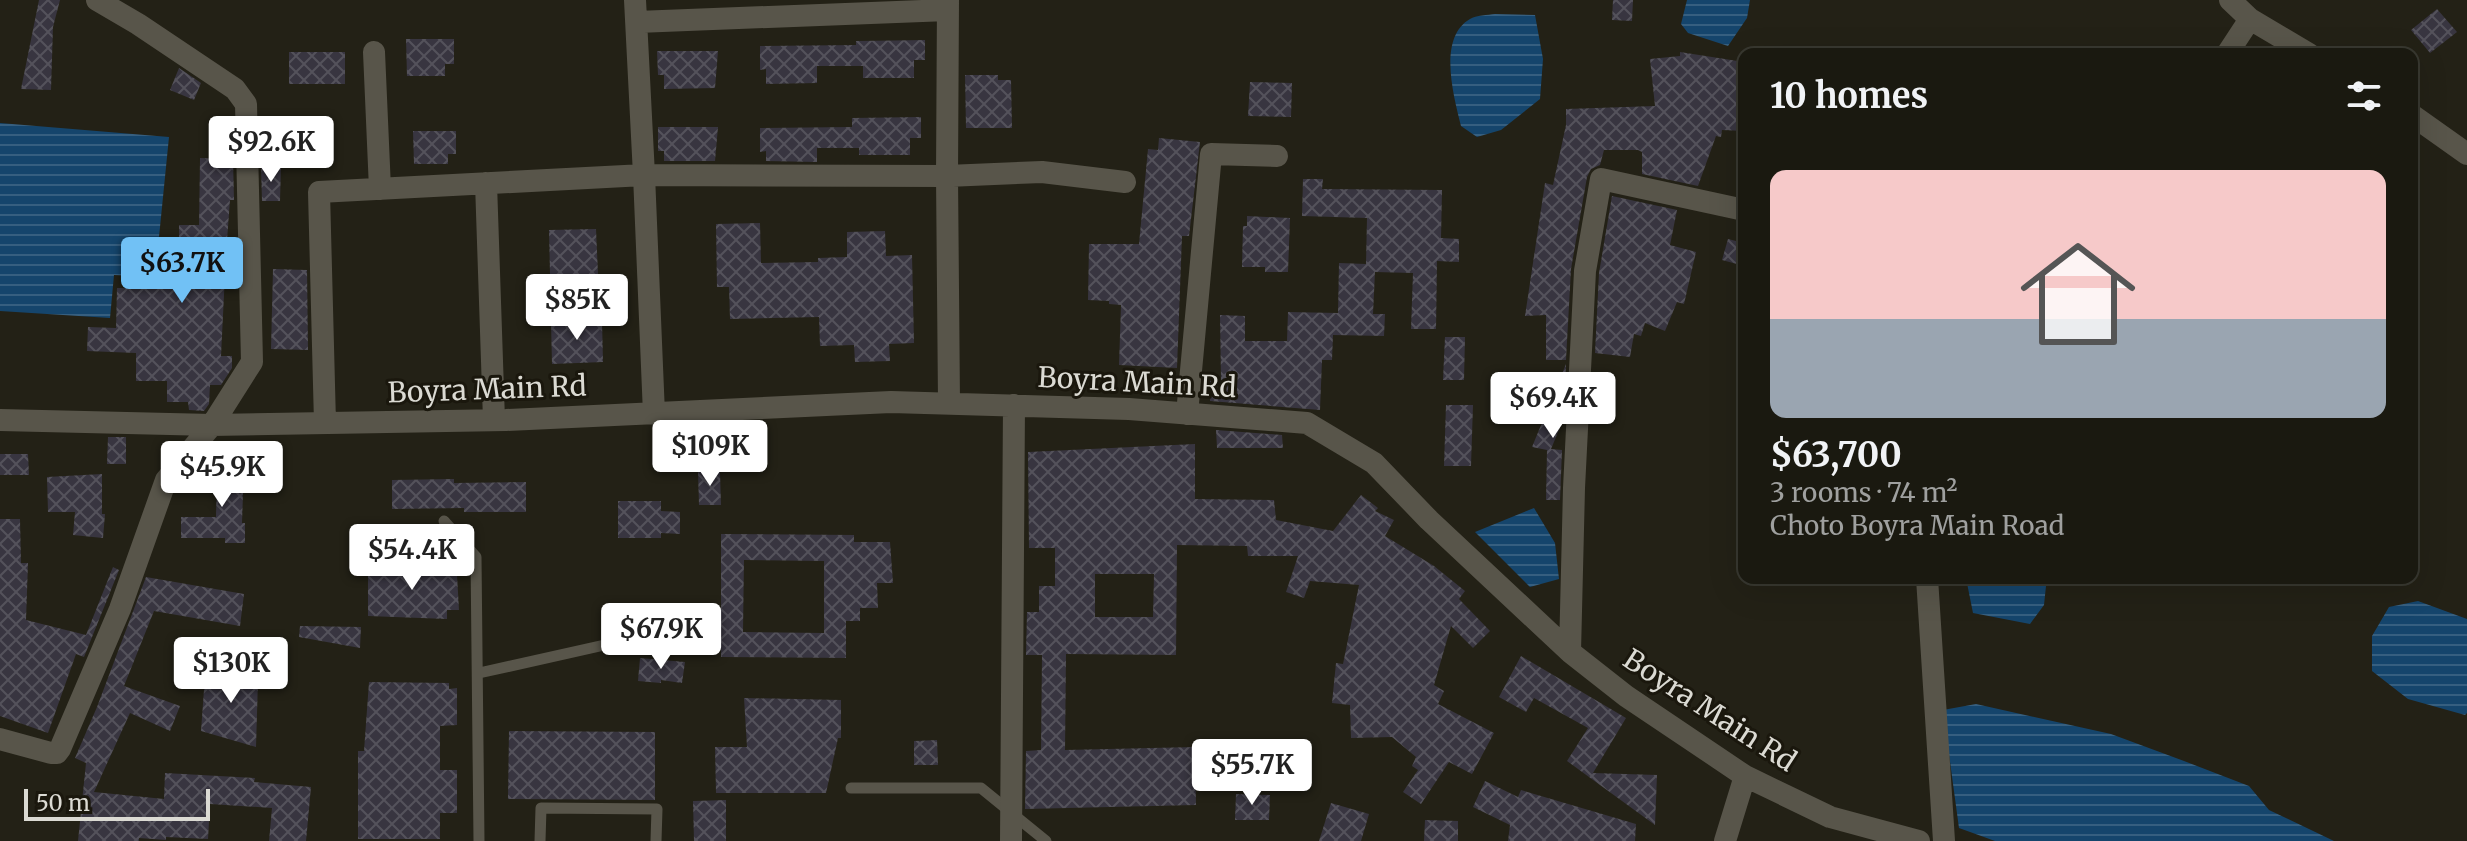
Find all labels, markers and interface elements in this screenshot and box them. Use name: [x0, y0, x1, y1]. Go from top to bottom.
icon: filters: [2342, 74, 2386, 118]
text: 10 homes: [1770, 75, 1928, 117]
pin: $92.6K: [206, 116, 336, 184]
text: $92.6K: [227, 125, 315, 158]
icon: home: [2006, 222, 2150, 366]
pin: $63.7K: [117, 237, 247, 305]
text: $63.7K: [139, 246, 225, 279]
pin: $85K: [530, 274, 624, 342]
text: $85K: [544, 283, 610, 316]
street label: Boyra Main Rd: [1037, 359, 1237, 405]
street label: Boyra Main Rd: [387, 368, 587, 410]
pin: $69.4K: [1488, 372, 1618, 440]
text: $69.4K: [1509, 381, 1597, 414]
pin: $109K: [654, 420, 766, 488]
text: $109K: [670, 429, 750, 462]
text: $63,700: [1770, 434, 1902, 476]
pin: $45.9K: [157, 441, 287, 509]
text: $45.9K: [179, 450, 265, 483]
text: 3 rooms · 74 m²: [1770, 476, 1957, 509]
text: Choto Boyra Main Road: [1770, 509, 2065, 542]
pin: $54.4K: [347, 524, 477, 592]
text: $54.4K: [367, 533, 457, 566]
pin: $67.9K: [596, 603, 726, 671]
text: $67.9K: [619, 612, 703, 645]
pin: $130K: [175, 637, 287, 705]
street label: Boyra Main Rd: [1617, 641, 1803, 779]
text: $130K: [192, 646, 270, 679]
pin: $55.7K: [1187, 739, 1317, 807]
text: $55.7K: [1210, 748, 1294, 781]
scale bar: [24, 785, 210, 821]
text: 50 m: [36, 789, 90, 817]

